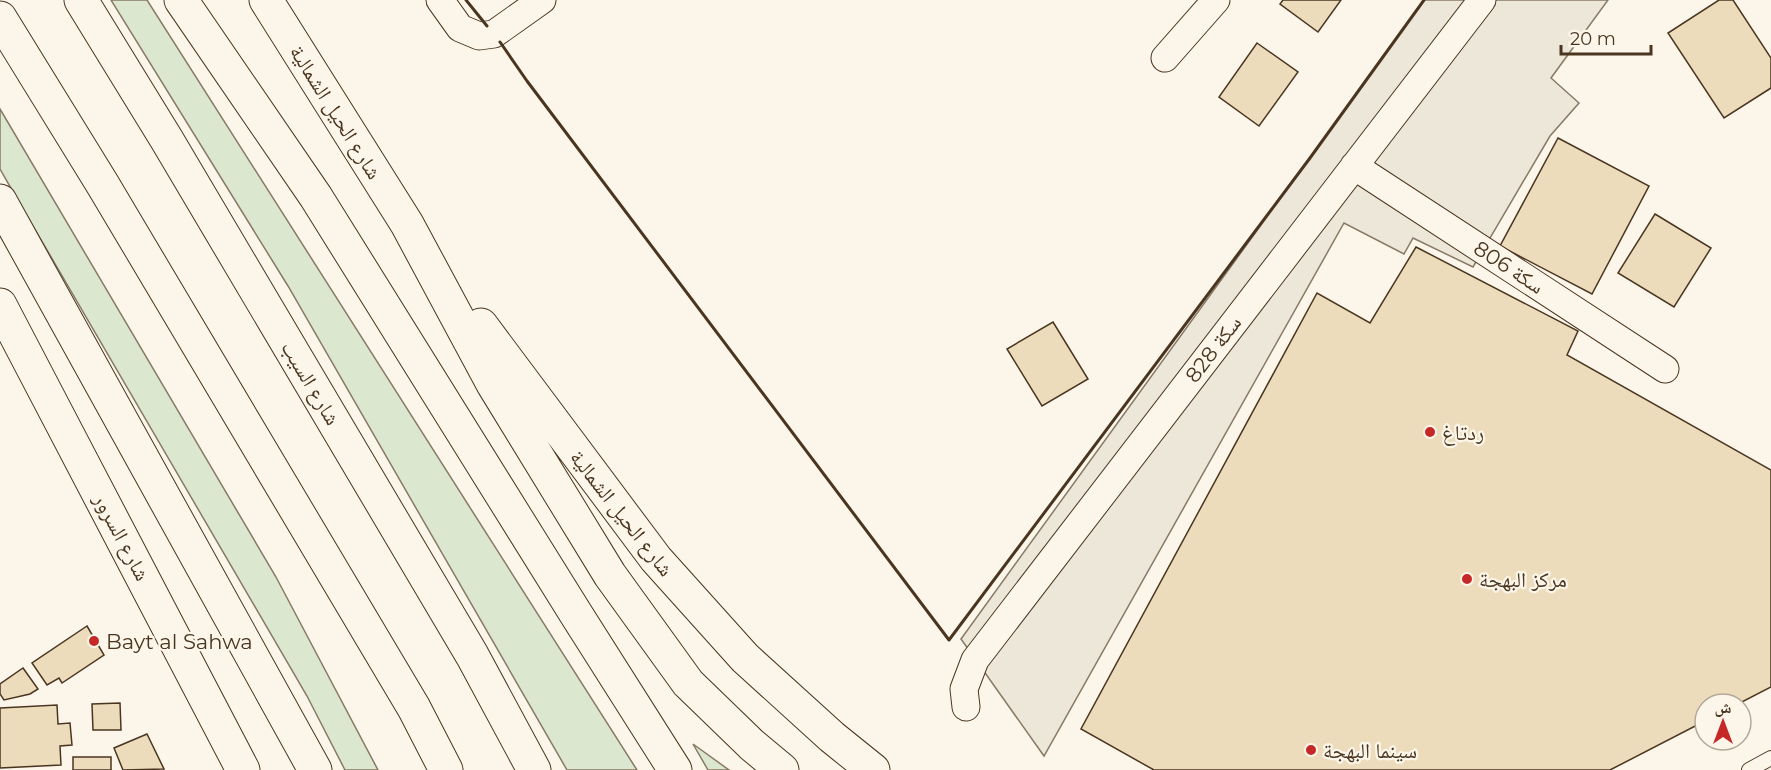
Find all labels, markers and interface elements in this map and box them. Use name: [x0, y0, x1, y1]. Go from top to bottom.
scale bar: [1561, 18, 1651, 56]
text: 20 m: [1570, 28, 1616, 50]
street label: شارع الحيل الشمالية: [284, 40, 387, 184]
street label: سكة 806: [1469, 235, 1549, 299]
street label: سكة 828: [1180, 311, 1246, 387]
street label: شارع السيب: [275, 336, 346, 430]
place label: ردتاغ: [1442, 420, 1484, 446]
marker: ردتاغ: [1423, 425, 1437, 439]
street label: شارع الحيل الشمالية: [564, 445, 679, 582]
street label: شارع السرور: [87, 488, 155, 585]
place label: مركز البهجة: [1479, 567, 1567, 592]
marker: مركز البهجة: [1460, 572, 1474, 586]
place label: Bayt al Sahwa: [106, 629, 253, 654]
marker: Bayt al Sahwa: [87, 634, 101, 648]
north arrow: [1693, 692, 1753, 752]
text: ش: [1715, 698, 1732, 717]
place label: سينما البهجة: [1323, 738, 1417, 763]
marker: سينما البهجة: [1304, 743, 1318, 757]

